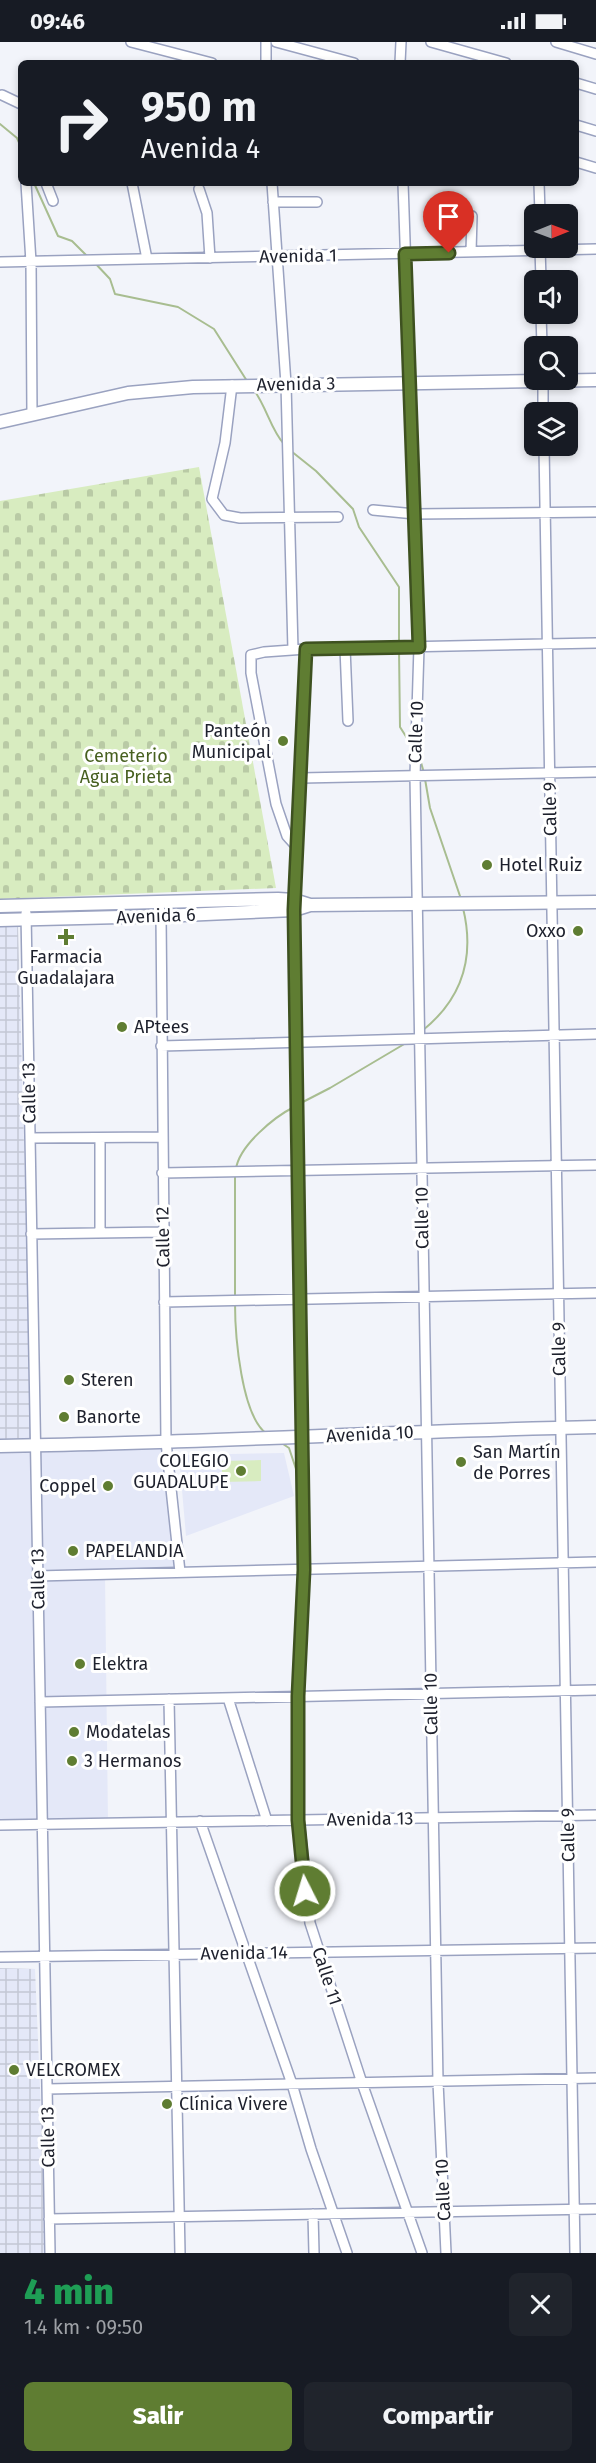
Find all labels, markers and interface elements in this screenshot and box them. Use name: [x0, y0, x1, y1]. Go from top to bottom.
text: 09:46: [30, 8, 85, 35]
text: 950 m: [141, 82, 257, 132]
icon: right: [42, 84, 120, 162]
text: Avenida 4: [141, 133, 260, 165]
pin: [423, 191, 474, 253]
icon: arrive: [432, 200, 465, 233]
north arrow: [524, 204, 578, 258]
map controls: [524, 204, 578, 456]
street label: Avenida 1: [259, 244, 337, 268]
button: sound: [524, 270, 578, 324]
button: search: [524, 336, 578, 390]
street label: Avenida 3: [256, 372, 336, 396]
button: layers: [524, 402, 578, 456]
street label: Calle 10: [404, 700, 428, 764]
place label: Panteón Municipal: [192, 720, 271, 763]
marker: Panteón Municipal: [276, 734, 290, 748]
park label: Cemeterio Agua Prieta: [80, 745, 172, 788]
street label: Calle 9: [539, 782, 561, 836]
place label: Hotel Ruiz: [499, 854, 582, 876]
marker: Hotel Ruiz: [480, 858, 494, 872]
street label: Avenida 6: [116, 904, 196, 928]
place label: Oxxo: [526, 920, 566, 942]
marker: Oxxo: [571, 924, 585, 938]
marker: Farmacia Guadalajara: [59, 930, 73, 944]
place label: Farmacia Guadalajara: [17, 946, 115, 989]
place label: APtees: [134, 1016, 189, 1038]
marker: APtees: [115, 1020, 129, 1034]
street label: Calle 13: [17, 1062, 41, 1124]
street label: Calle 10: [410, 1187, 434, 1249]
street label: Calle 12: [151, 1206, 175, 1268]
street label: Calle 9: [548, 1322, 570, 1376]
place label: Steren: [81, 1369, 134, 1391]
marker: Steren: [62, 1373, 76, 1387]
place label: Banorte: [76, 1406, 141, 1428]
marker: Banorte: [57, 1410, 71, 1424]
street label: Avenida 10: [326, 1421, 414, 1447]
place label: San Martín de Porres: [473, 1441, 561, 1484]
place label: COLEGIO GUADALUPE: [133, 1450, 229, 1493]
marker: San Martín de Porres: [454, 1455, 468, 1469]
marker: COLEGIO GUADALUPE: [234, 1464, 248, 1478]
place label: Coppel: [39, 1475, 96, 1497]
marker: Coppel: [101, 1479, 115, 1493]
place label: PAPELANDIA: [85, 1540, 184, 1562]
marker: PAPELANDIA: [66, 1544, 80, 1558]
street label: Calle 13: [26, 1548, 50, 1610]
place label: Elektra: [92, 1653, 148, 1675]
marker: Elektra: [73, 1657, 87, 1671]
street label: Calle 10: [419, 1673, 443, 1735]
place label: Modatelas: [86, 1721, 170, 1743]
marker: Modatelas: [67, 1725, 81, 1739]
place label: 3 Hermanos: [84, 1750, 181, 1772]
marker: 3 Hermanos: [65, 1754, 79, 1768]
street label: Avenida 13: [326, 1807, 414, 1831]
street label: Calle 9: [557, 1808, 579, 1862]
position arrow: [273, 1859, 337, 1923]
street label: Avenida 14: [200, 1941, 288, 1965]
street label: Calle 11: [307, 1944, 347, 2008]
place label: VELCROMEX: [26, 2059, 121, 2081]
marker: VELCROMEX: [7, 2063, 21, 2077]
place label: Clínica Vivere: [179, 2093, 288, 2115]
marker: Clínica Vivere: [160, 2097, 174, 2111]
street label: Calle 13: [36, 2106, 60, 2168]
street label: Calle 10: [430, 2158, 456, 2222]
text: 4 min: [24, 2270, 114, 2314]
button: close: [509, 2273, 572, 2336]
text: 1.4 km · 09:50: [24, 2315, 143, 2339]
button: Salir: [24, 2382, 292, 2451]
button: Compartir: [304, 2382, 572, 2451]

